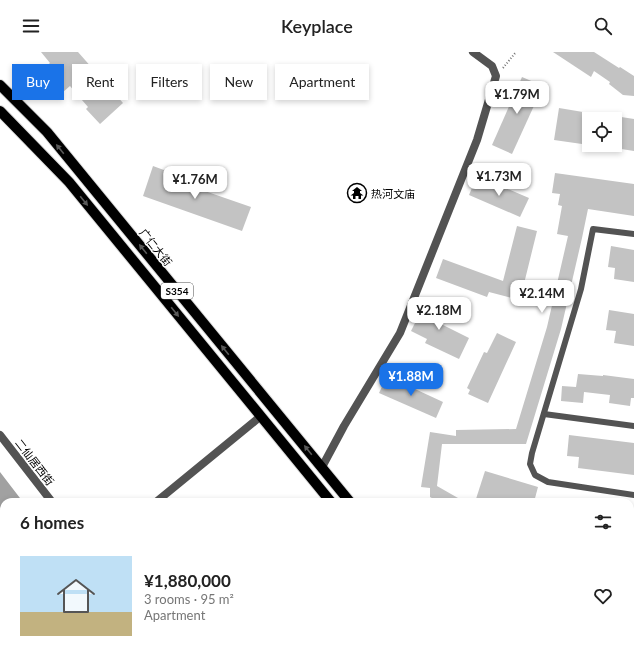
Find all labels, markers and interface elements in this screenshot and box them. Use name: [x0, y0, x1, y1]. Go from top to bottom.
icon: menu: [20, 15, 42, 37]
text: Keyplace: [281, 15, 353, 37]
icon: search: [592, 15, 614, 37]
chip: Buy: [12, 64, 64, 100]
chip: Rent: [72, 64, 128, 100]
chip: Filters: [136, 64, 202, 100]
chip: New: [210, 64, 267, 100]
chip: Apartment: [275, 64, 369, 100]
pin: ¥1.79M: [484, 81, 550, 115]
text: ¥1.79M: [494, 86, 540, 102]
map controls: [582, 112, 622, 152]
button: locate: [582, 112, 622, 152]
one-way arrow: [56, 143, 65, 154]
pin: ¥1.73M: [466, 163, 532, 197]
pin: ¥1.76M: [162, 166, 228, 200]
text: ¥1.73M: [476, 168, 522, 184]
text: ¥1.76M: [172, 171, 218, 187]
temple icon: 热河文庙: [346, 182, 368, 204]
place label: 热河文庙: [371, 187, 415, 200]
one-way arrow: [80, 195, 89, 206]
street label: 广仁大街: [137, 226, 175, 268]
one-way arrow: [138, 244, 147, 255]
pin: ¥2.14M: [509, 280, 575, 314]
road number: S354: [161, 283, 193, 299]
text: ¥2.14M: [519, 285, 565, 301]
pin: ¥2.18M: [406, 297, 472, 331]
text: ¥2.18M: [416, 302, 462, 318]
one-way arrow: [171, 307, 180, 317]
one-way arrow: [221, 344, 230, 355]
pin: ¥1.88M: [378, 363, 444, 397]
text: ¥1.88M: [388, 368, 434, 384]
street label: 二仙居西街: [13, 436, 57, 488]
one-way arrow: [303, 445, 312, 456]
icon: filters: [592, 511, 614, 533]
text: 6 homes: [20, 512, 84, 533]
text: ¥1,880,000: [144, 570, 231, 591]
icon: home: [52, 572, 100, 620]
icon: heart: [592, 585, 614, 607]
text: 3 rooms · 95 m²: [144, 591, 234, 607]
text: Apartment: [144, 607, 205, 623]

